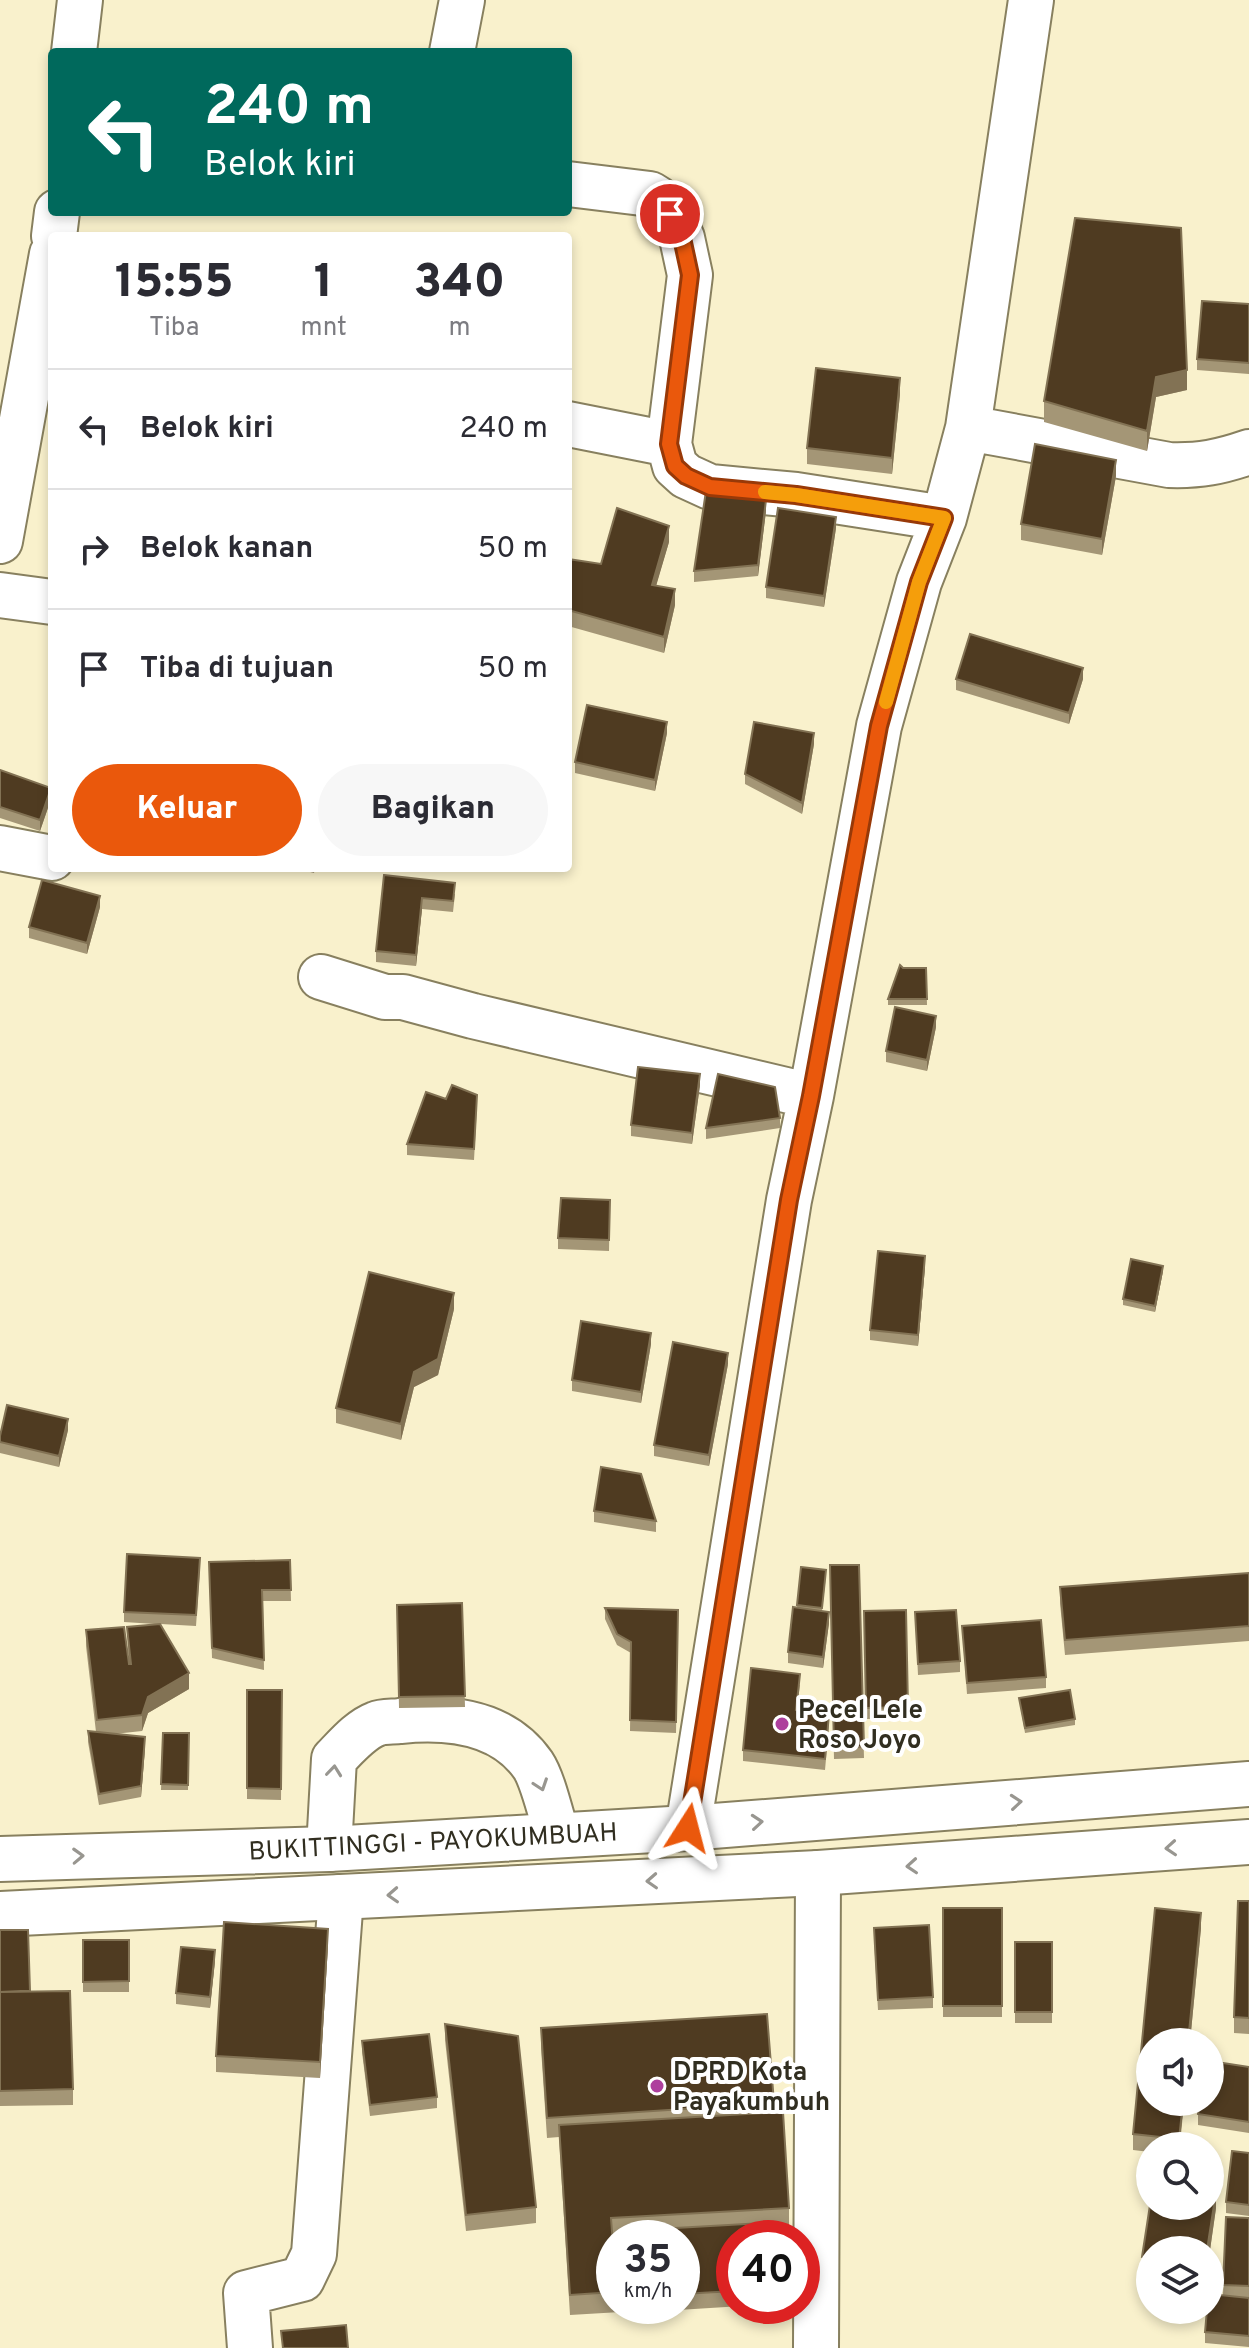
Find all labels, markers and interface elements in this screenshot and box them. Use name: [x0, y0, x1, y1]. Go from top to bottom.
text: 240 m: [204, 74, 374, 144]
icon: left: [72, 80, 176, 184]
text: Belok kiri: [204, 143, 356, 189]
pin: [636, 180, 704, 248]
icon: arrive: [648, 192, 692, 236]
text: 15:55: [115, 254, 234, 314]
text: 1: [314, 254, 333, 314]
text: 340: [414, 254, 505, 314]
text: Tiba: [149, 312, 199, 345]
text: mnt: [300, 312, 347, 345]
text: m: [448, 312, 470, 345]
icon: left: [72, 407, 116, 451]
text: Belok kiri: [140, 411, 274, 448]
text: 240 m: [460, 411, 548, 448]
icon: right: [72, 527, 116, 571]
text: Belok kanan: [140, 531, 313, 568]
text: 50 m: [478, 531, 548, 568]
icon: arrive: [72, 647, 116, 691]
text: Tiba di tujuan: [140, 651, 334, 688]
text: 50 m: [478, 651, 548, 688]
button: Keluar: [72, 764, 302, 856]
button: Bagikan: [318, 764, 548, 856]
place label: Pecel Lele Roso Joyo: [798, 1695, 923, 1758]
marker: Pecel Lele Roso Joyo: [773, 1715, 791, 1733]
one-way arrow: [325, 1764, 342, 1777]
one-way arrow: [531, 1777, 547, 1791]
position arrow: [646, 1786, 730, 1870]
one-way arrow: [1010, 1794, 1023, 1811]
one-way arrow: [751, 1814, 764, 1831]
street label: BUKITTINGGI - PAYOKUMBUAH: [248, 1817, 618, 1870]
one-way arrow: [1164, 1839, 1177, 1856]
one-way arrow: [72, 1848, 85, 1865]
one-way arrow: [905, 1857, 918, 1874]
one-way arrow: [645, 1873, 658, 1890]
one-way arrow: [386, 1886, 399, 1903]
map controls: [1136, 2028, 1224, 2324]
button: sound: [1136, 2028, 1224, 2116]
place label: DPRD Kota Payakumbuh: [673, 2057, 830, 2120]
marker: DPRD Kota Payakumbuh: [648, 2077, 666, 2095]
button: search: [1136, 2132, 1224, 2220]
speed limit sign: 40: [716, 2220, 820, 2324]
button: layers: [1136, 2236, 1224, 2324]
text: 35: [624, 2237, 672, 2287]
text: km/h: [624, 2279, 672, 2305]

